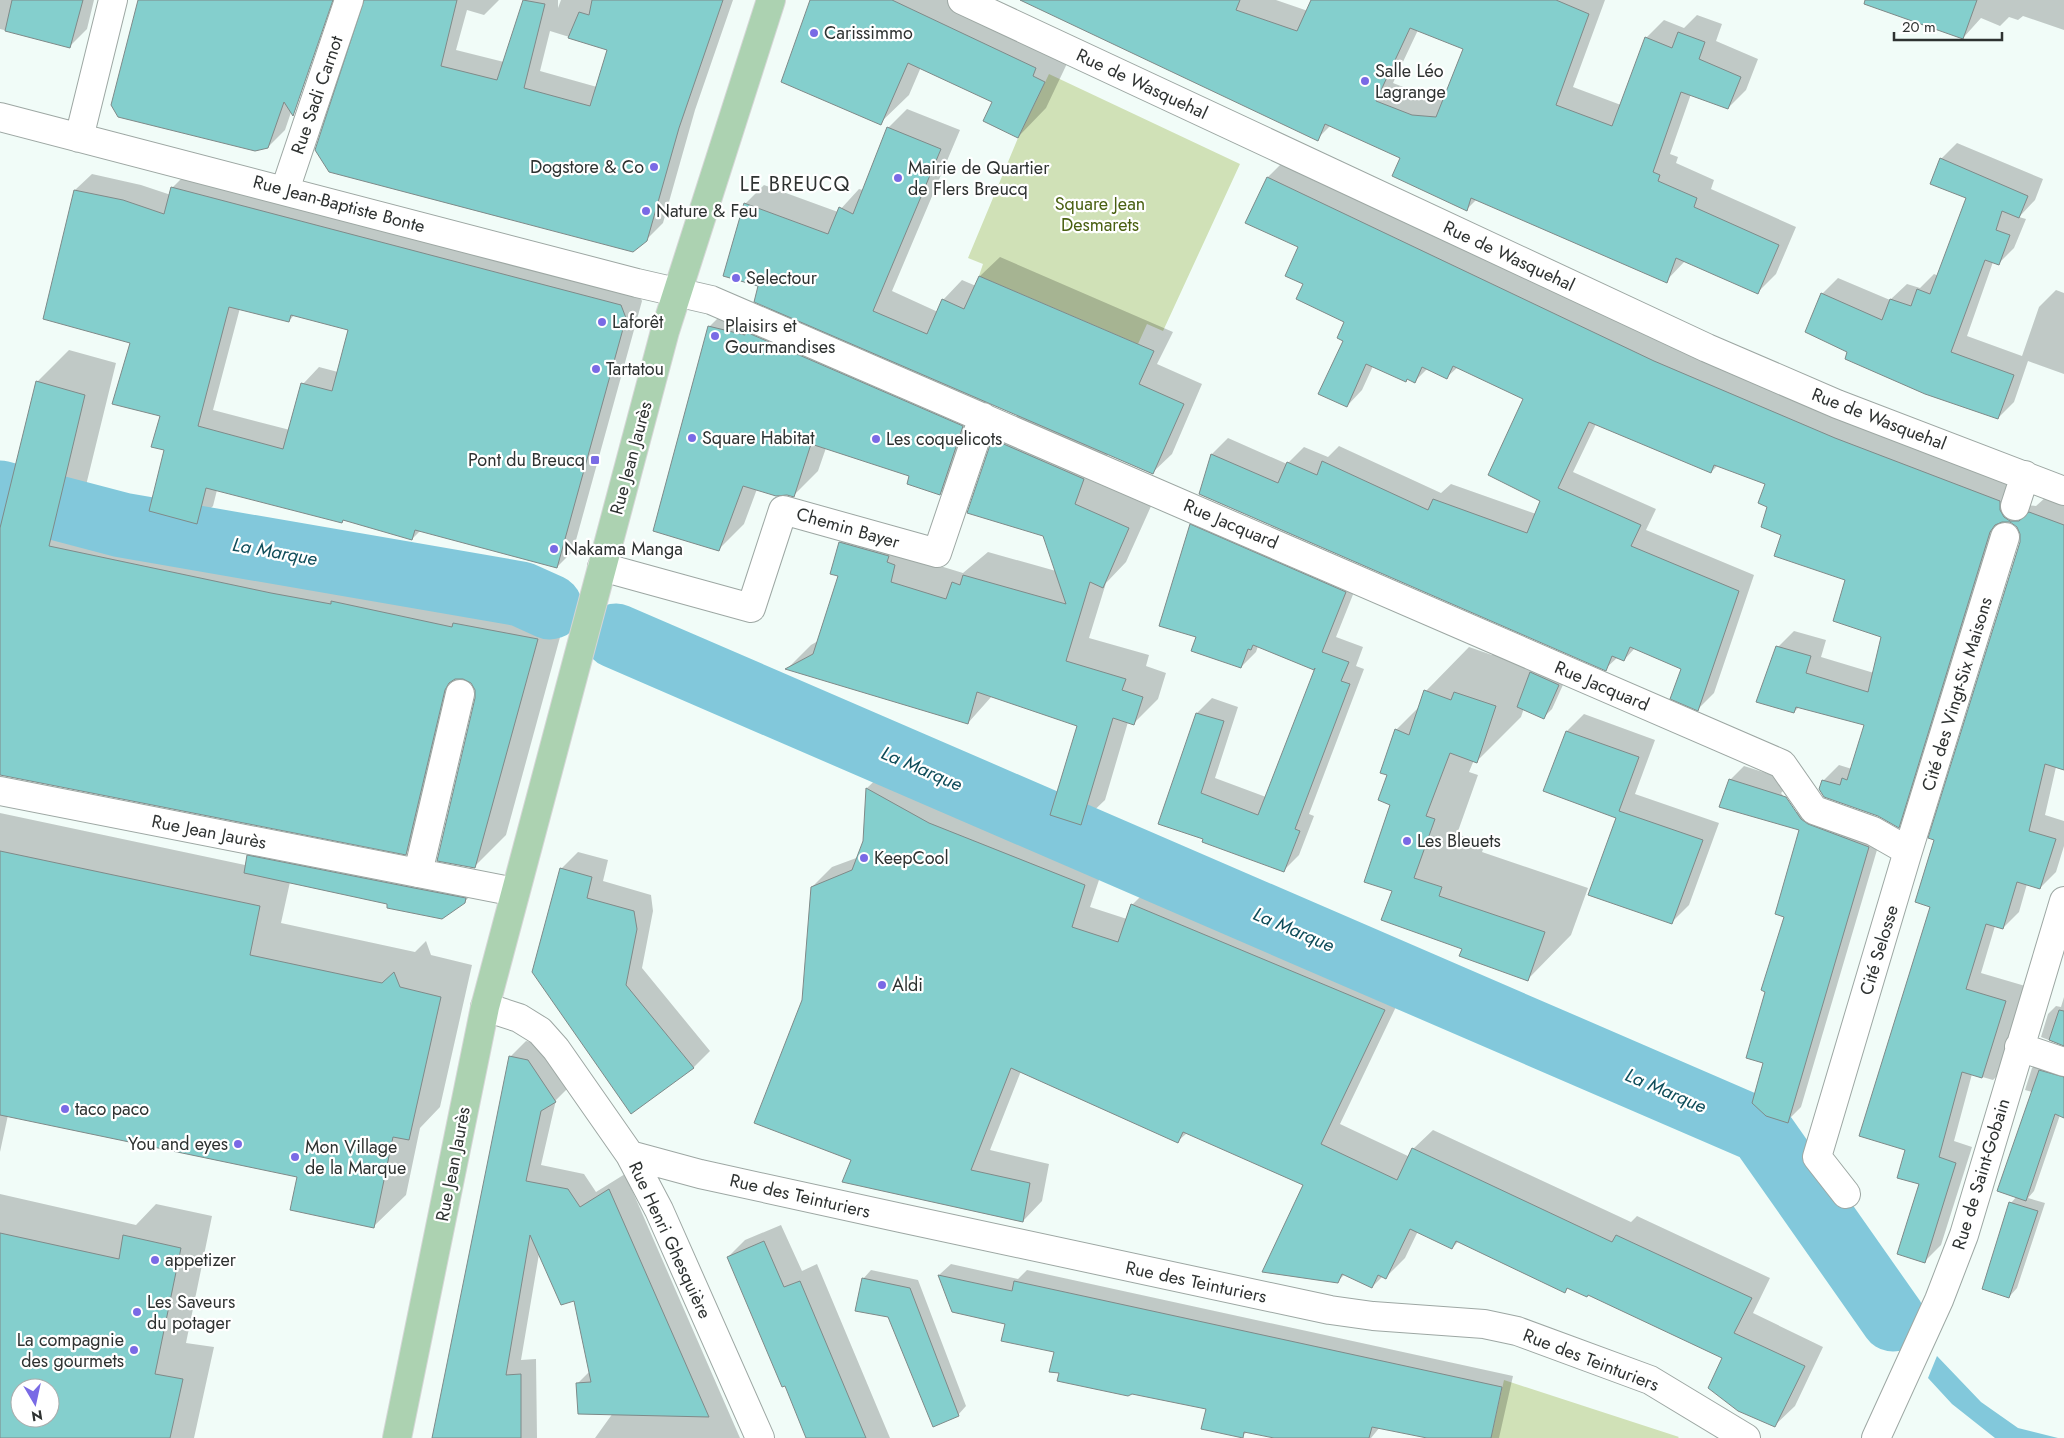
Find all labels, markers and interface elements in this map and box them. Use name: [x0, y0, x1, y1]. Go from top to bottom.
scale bar: [1894, 10, 2002, 42]
text: 20 m: [1902, 16, 1936, 38]
place label: Carissimmo: [824, 20, 913, 46]
marker: Carissimmo: [808, 27, 820, 39]
street label: Rue Sadi Carnot: [285, 32, 350, 158]
street label: Rue de Wasquehal: [1072, 42, 1212, 126]
place label: Salle Léo Lagrange: [1375, 58, 1446, 105]
marker: Salle Léo Lagrange: [1359, 75, 1371, 87]
place label: Dogstore & Co: [530, 154, 644, 180]
place label: Mairie de Quartier de Flers Breucq: [908, 155, 1050, 202]
marker: Dogstore & Co: [648, 161, 660, 173]
street label: Rue Jean-Baptiste Bonte: [250, 169, 428, 239]
district label: LE BREUCQ: [740, 170, 850, 199]
marker: Mairie de Quartier de Flers Breucq: [892, 172, 904, 184]
park label: Square Jean Desmarets: [1055, 191, 1145, 238]
place label: Nature & Feu: [656, 198, 758, 224]
marker: Nature & Feu: [640, 205, 652, 217]
street label: Rue de Wasquehal: [1439, 214, 1579, 298]
place label: Selectour: [746, 265, 818, 291]
marker: Selectour: [730, 272, 742, 284]
place label: Laforêt: [612, 309, 664, 335]
place label: Plaisirs et Gourmandises: [725, 313, 835, 360]
marker: Laforêt: [596, 316, 608, 328]
marker: Plaisirs et Gourmandises: [709, 330, 721, 342]
place label: Tartatou: [606, 356, 664, 382]
marker: Tartatou: [590, 363, 602, 375]
street label: Rue de Wasquehal: [1808, 381, 1950, 457]
street label: Rue Jean Jaurès: [603, 399, 659, 517]
place label: Square Habitat: [702, 425, 815, 451]
place label: Les coquelicots: [886, 426, 1002, 452]
marker: Square Habitat: [686, 432, 698, 444]
marker: Les coquelicots: [870, 433, 882, 445]
place label: Pont du Breucq: [468, 447, 585, 473]
marker: Pont du Breucq: [589, 454, 601, 466]
street label: Rue Jacquard: [1180, 492, 1282, 556]
street label: Chemin Bayer: [793, 501, 903, 555]
water label: La Marque: [230, 531, 320, 572]
place label: Nakama Manga: [564, 536, 683, 562]
marker: Nakama Manga: [548, 543, 560, 555]
street label: Cité des Vingt-Six Maisons: [1915, 594, 1999, 794]
street label: Rue Jacquard: [1551, 654, 1653, 718]
water label: La Marque: [877, 739, 967, 798]
street label: Rue Jean Jaurès: [150, 808, 268, 856]
place label: Les Bleuets: [1417, 828, 1501, 854]
marker: Les Bleuets: [1401, 835, 1413, 847]
place label: KeepCool: [874, 845, 949, 871]
marker: KeepCool: [858, 852, 870, 864]
water label: La Marque: [1249, 900, 1339, 959]
street label: Cité Selosse: [1853, 902, 1905, 998]
place label: Aldi: [892, 972, 923, 998]
marker: Aldi: [876, 979, 888, 991]
water label: La Marque: [1621, 1061, 1711, 1120]
street label: Rue de Saint-Gobain: [1946, 1095, 2016, 1253]
place label: taco paco: [75, 1096, 149, 1122]
marker: taco paco: [59, 1103, 71, 1115]
street label: Rue Jean Jaurès: [429, 1105, 477, 1223]
place label: You and eyes: [128, 1131, 228, 1157]
place label: Mon Village de la Marque: [305, 1134, 406, 1181]
marker: You and eyes: [232, 1138, 244, 1150]
marker: Mon Village de la Marque: [289, 1151, 301, 1163]
street label: Rue Henri Ghesquière: [622, 1157, 718, 1323]
street label: Rue des Teinturiers: [727, 1167, 873, 1225]
place label: appetizer: [165, 1247, 237, 1273]
marker: appetizer: [149, 1254, 161, 1266]
street label: Rue des Teinturiers: [1123, 1254, 1269, 1310]
place label: Les Saveurs du potager: [147, 1289, 235, 1336]
marker: Les Saveurs du potager: [131, 1306, 143, 1318]
street label: Rue des Teinturiers: [1519, 1322, 1663, 1398]
place label: La compagnie des gourmets: [17, 1327, 124, 1374]
marker: La compagnie des gourmets: [128, 1344, 140, 1356]
north arrow: [10, 1378, 60, 1428]
text: N: [30, 1405, 44, 1427]

